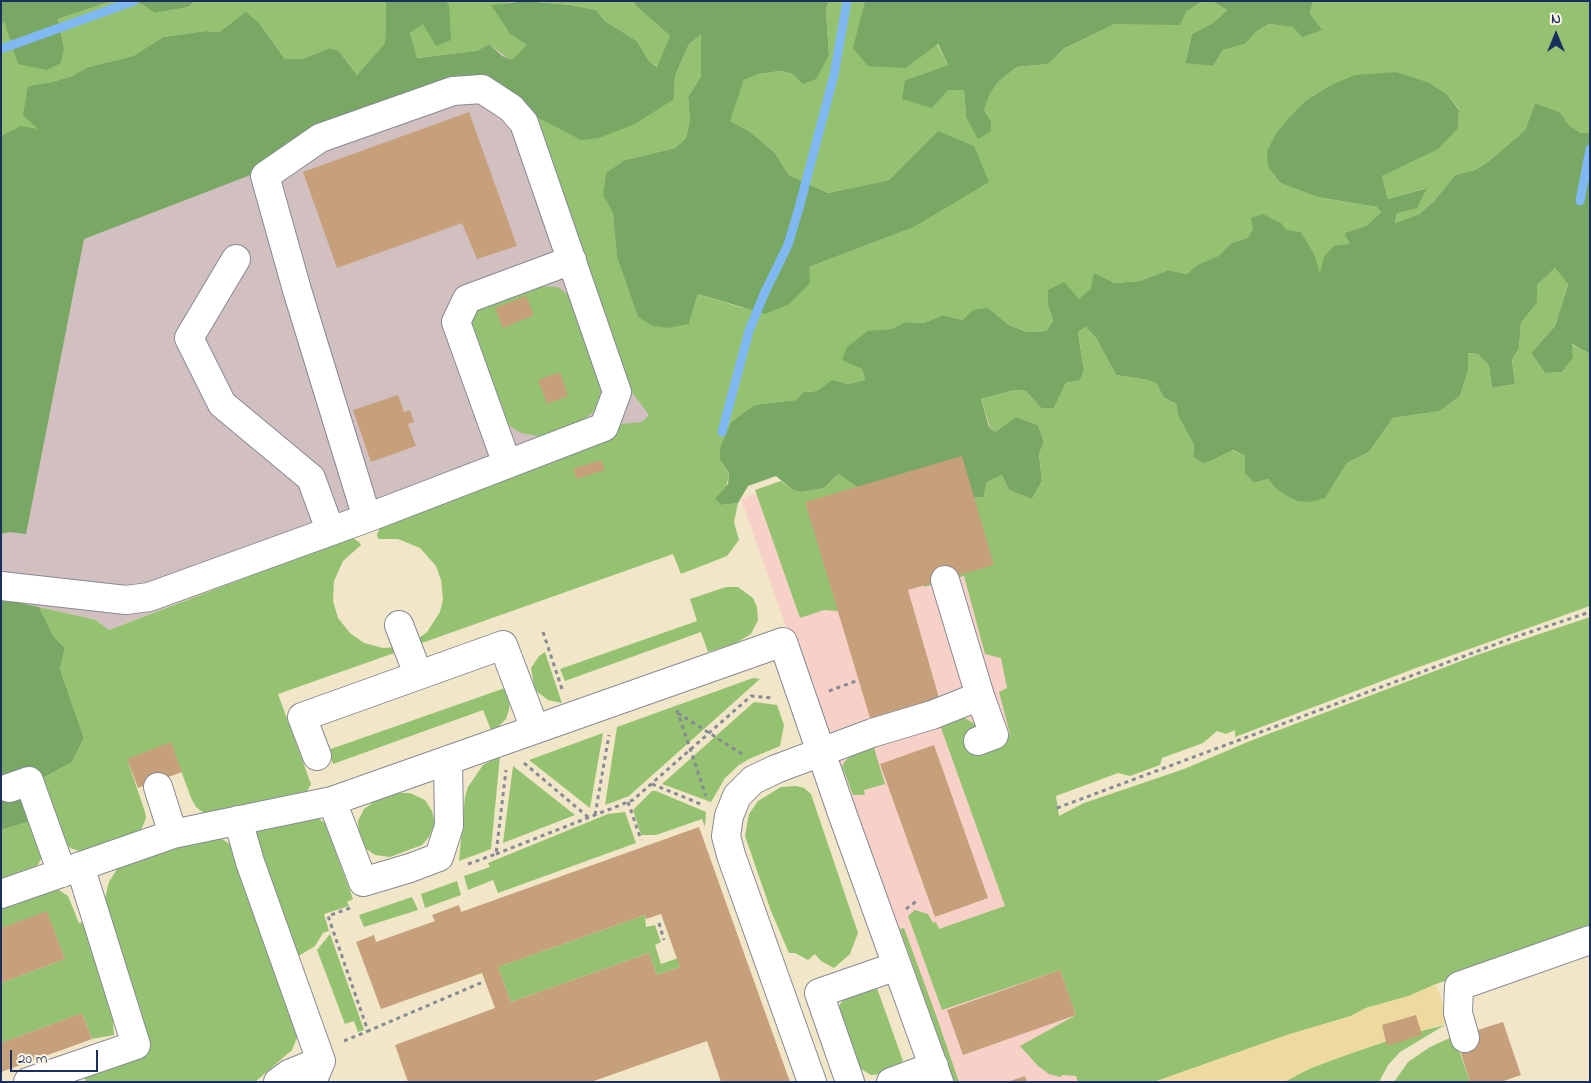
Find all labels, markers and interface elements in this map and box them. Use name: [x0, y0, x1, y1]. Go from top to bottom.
text: N: [1551, 9, 1561, 30]
north arrow: [1531, 10, 1581, 60]
scale bar: [12, 1040, 100, 1072]
text: 20 m: [18, 1048, 47, 1070]

